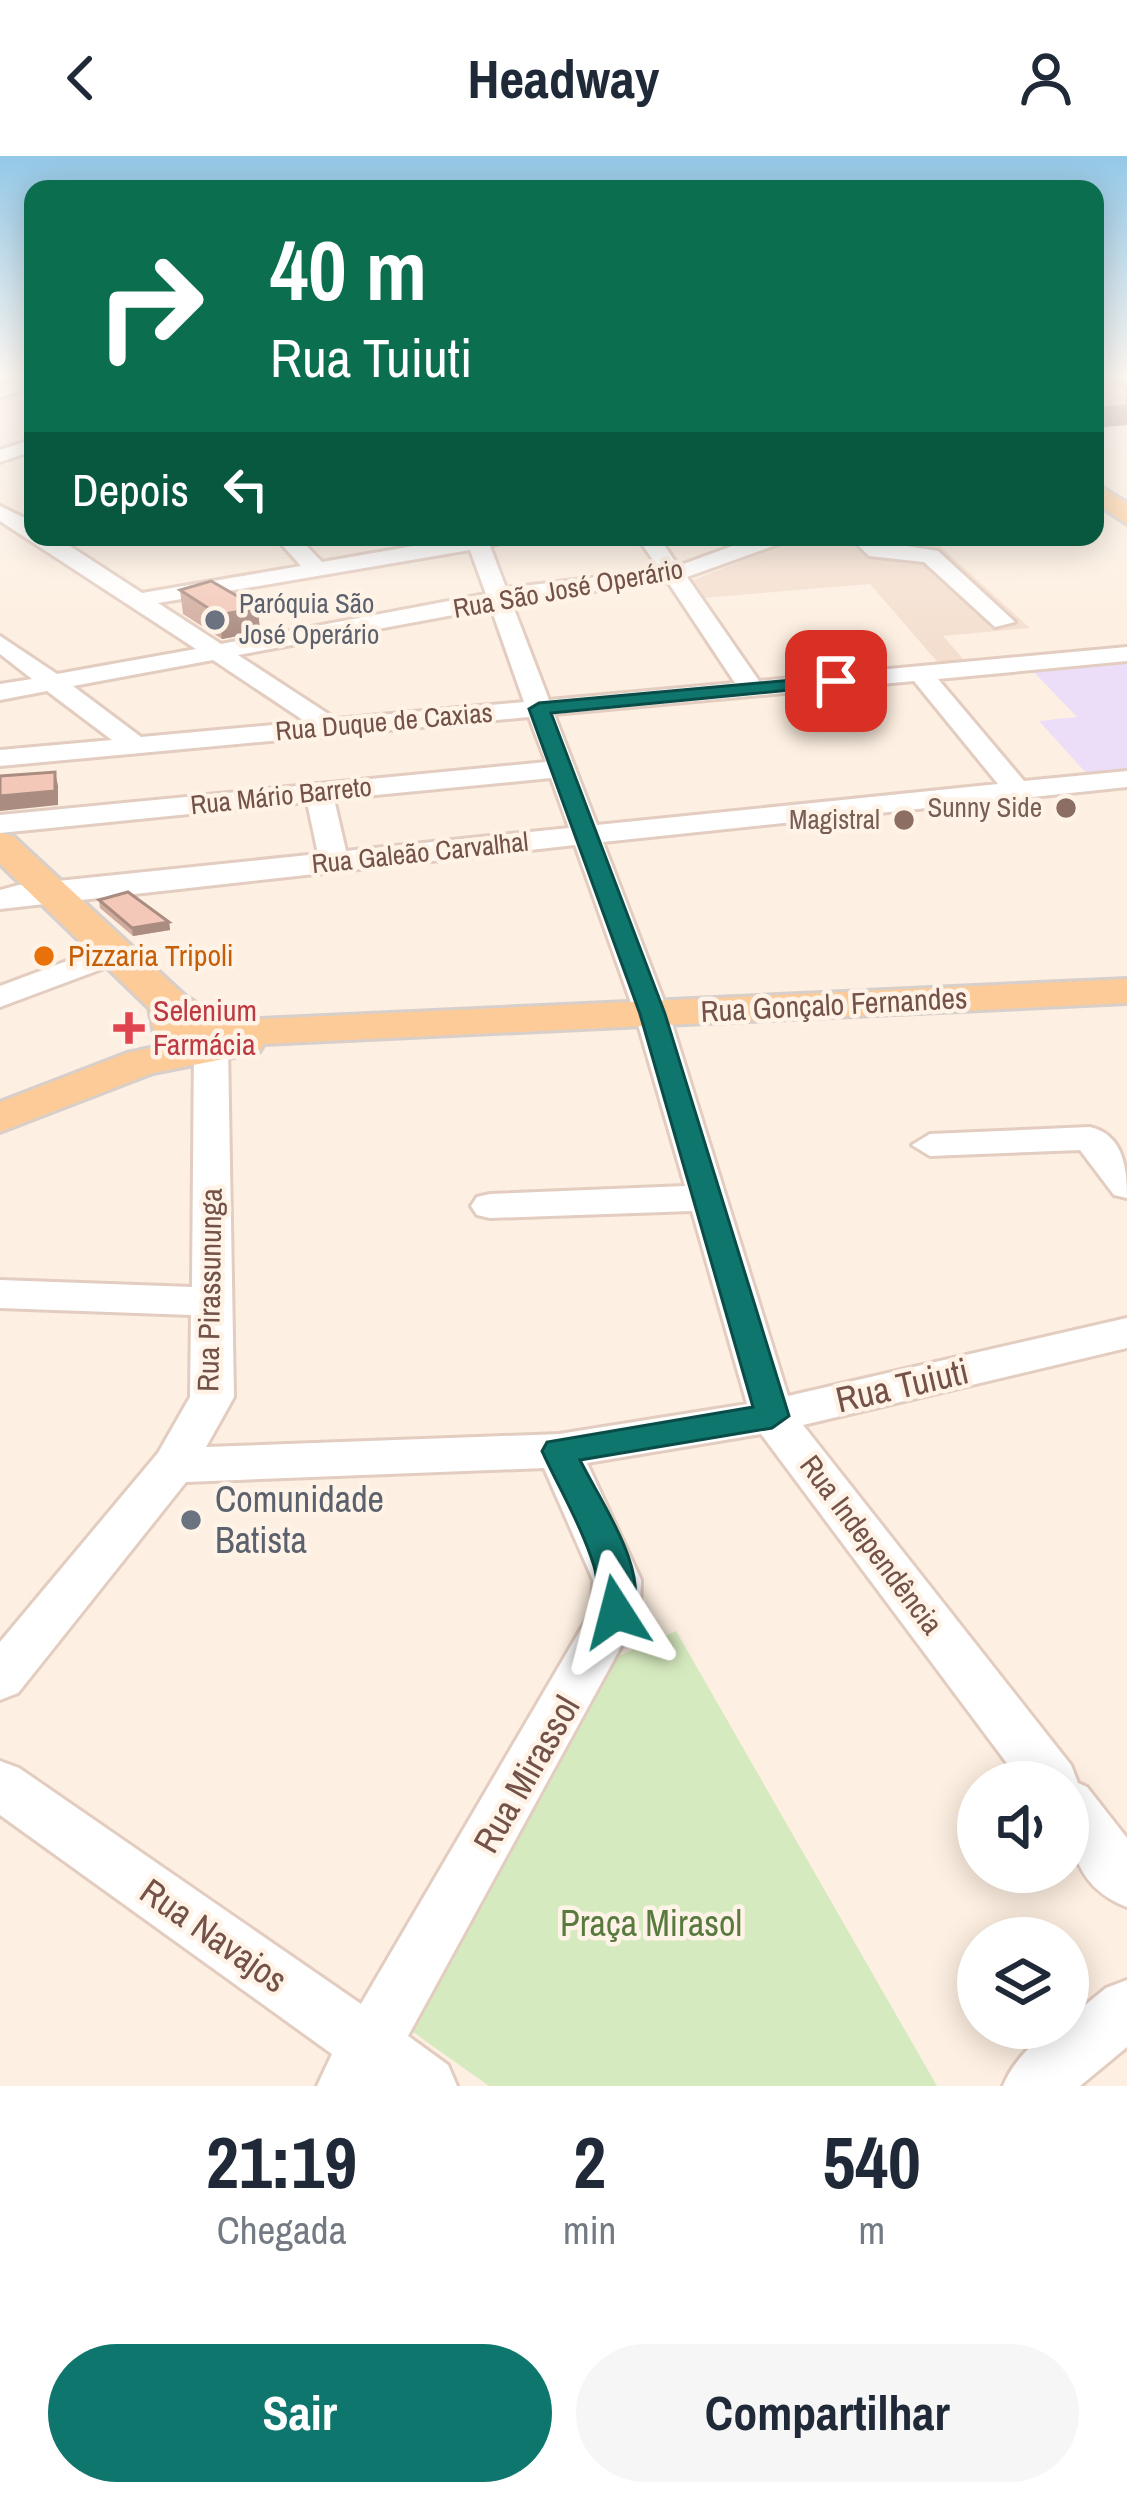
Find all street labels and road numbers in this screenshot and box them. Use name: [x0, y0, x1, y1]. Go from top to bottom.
street label: Rua São José Operário: [450, 550, 685, 626]
street label: Rua Duque de Caxias: [274, 694, 494, 748]
street label: Rua Mário Barreto: [188, 768, 373, 822]
street label: Rua Galeão Carvalhal: [310, 823, 530, 881]
street label: Rua Gonçalo Fernandes: [700, 977, 968, 1031]
street label: Rua Pirassununga: [187, 1187, 231, 1392]
street label: Rua Tuiuti: [831, 1346, 973, 1424]
street label: Rua Independência: [791, 1447, 953, 1642]
street label: Rua Mirassol: [462, 1687, 590, 1861]
street label: Rua Navajos: [131, 1867, 297, 2003]

